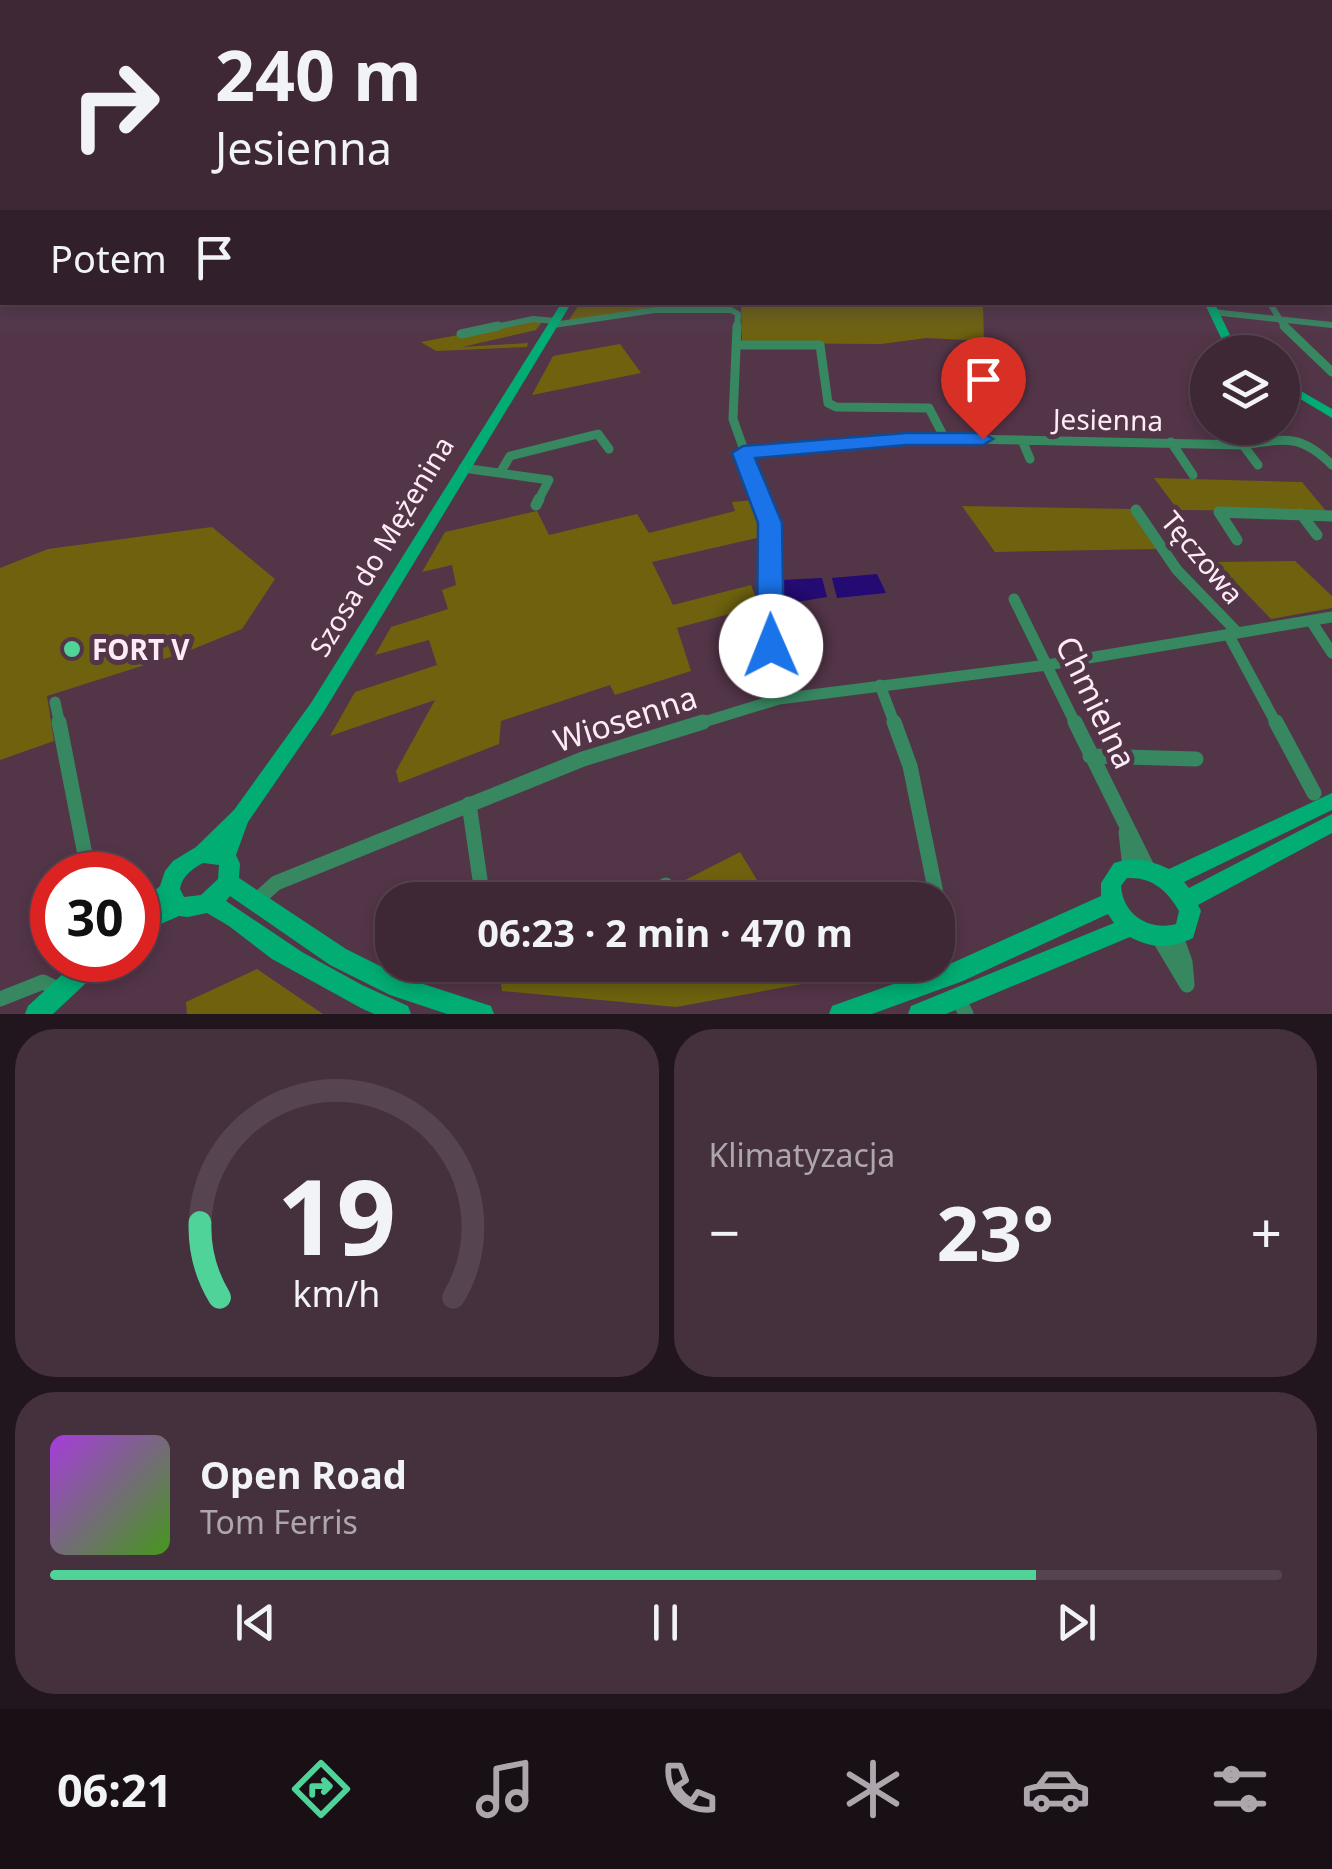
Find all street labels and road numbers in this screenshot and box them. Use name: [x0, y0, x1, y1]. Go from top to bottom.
street label: Jesienna: [1050, 399, 1163, 439]
street label: Szosa do Mężenina: [300, 429, 462, 663]
street label: Tęczowa: [1153, 503, 1253, 611]
street label: Chmielna: [1047, 629, 1147, 775]
street label: Wiosenna: [548, 675, 702, 761]

